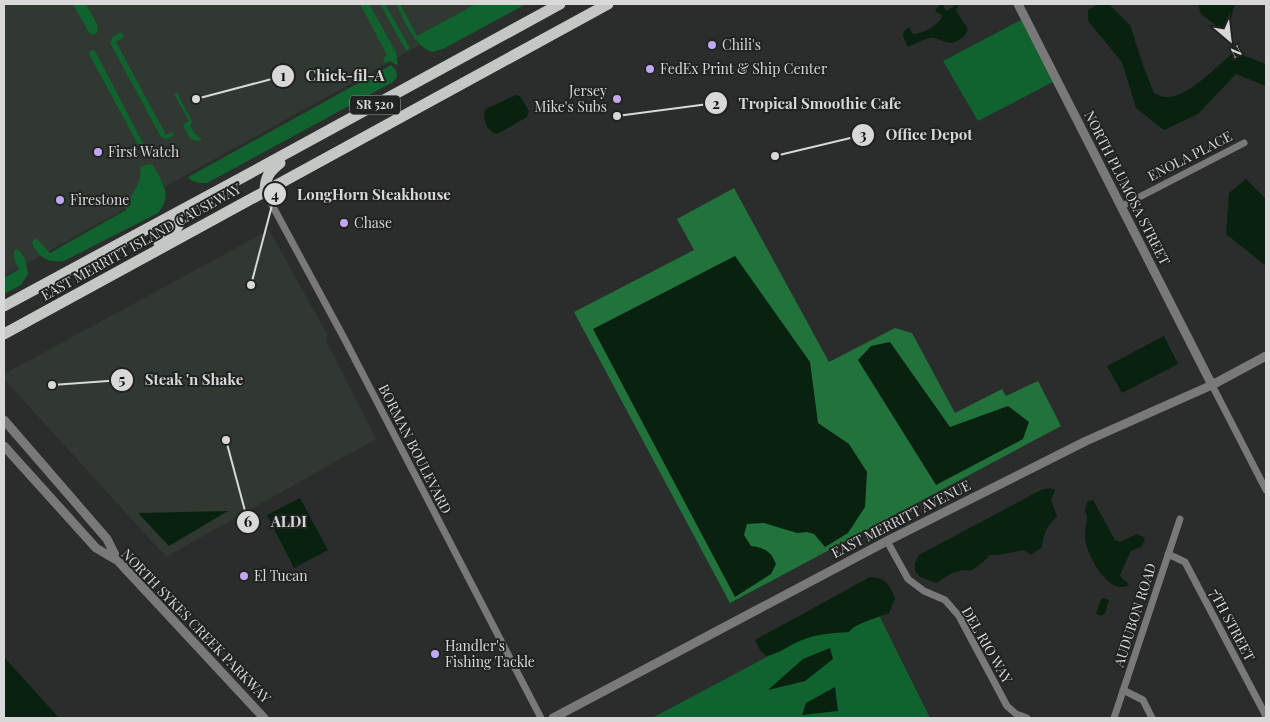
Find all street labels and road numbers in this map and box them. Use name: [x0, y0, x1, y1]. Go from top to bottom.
road number: SR 520: [350, 96, 400, 114]
street label: NORTH PLUMOSA STREET: [1080, 107, 1175, 269]
street label: ENOLA PLACE: [1144, 126, 1235, 185]
street label: EAST MERRITT ISLAND CAUSEWAY: [37, 178, 245, 305]
street label: BORMAN BOULEVARD: [374, 381, 456, 517]
street label: EAST MERRITT AVENUE: [828, 475, 974, 562]
street label: NORTH SYKES CREEK PARKWAY: [117, 544, 276, 707]
street label: AUDUBON ROAD: [1108, 560, 1160, 670]
street label: 7TH STREET: [1205, 585, 1260, 665]
street label: DEL RIO WAY: [958, 603, 1017, 687]

